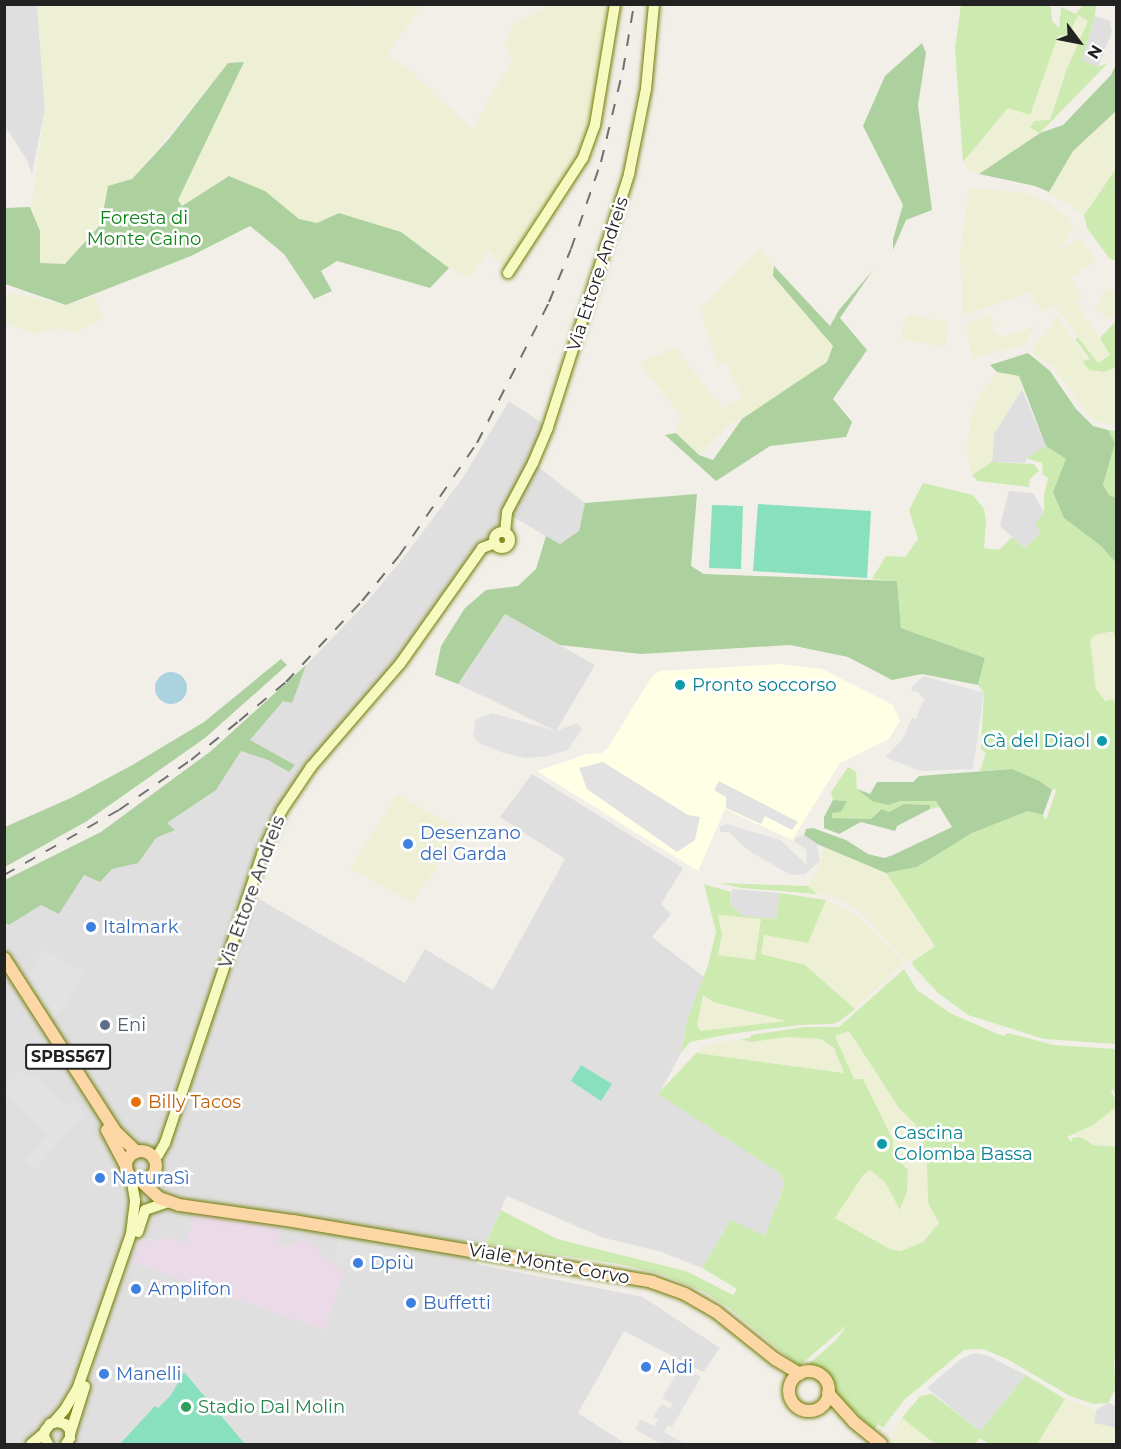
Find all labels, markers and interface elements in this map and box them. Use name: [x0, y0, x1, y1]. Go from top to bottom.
north arrow: [1049, 12, 1109, 72]
text: N: [1083, 41, 1106, 62]
street label: Via Ettore Andreis: [563, 194, 633, 354]
park label: Foresta di Monte Caino: [87, 208, 201, 250]
place label: Pronto soccorso: [692, 674, 836, 696]
marker: Pronto soccorso: [673, 678, 687, 692]
place label: Cà del Diaol: [983, 730, 1090, 752]
marker: Cà del Diaol: [1095, 734, 1109, 748]
street label: Via Ettore Andreis: [214, 813, 290, 971]
place label: Desenzano del Garda: [420, 823, 521, 866]
marker: Desenzano del Garda: [401, 837, 415, 851]
place label: Italmark: [103, 916, 178, 938]
marker: Italmark: [84, 920, 98, 934]
place label: Eni: [117, 1014, 146, 1036]
marker: Eni: [98, 1018, 112, 1032]
road number: SPBS567: [25, 1044, 112, 1070]
place label: Billy Tacos: [148, 1091, 241, 1113]
marker: Billy Tacos: [129, 1095, 143, 1109]
place label: Cascina Colomba Bassa: [894, 1123, 1033, 1166]
marker: Cascina Colomba Bassa: [875, 1137, 889, 1151]
place label: NaturaSì: [112, 1167, 190, 1189]
marker: NaturaSì: [93, 1171, 107, 1185]
street label: Viale Monte Corvo: [467, 1239, 631, 1289]
place label: Dpiù: [370, 1252, 414, 1274]
marker: Dpiù: [351, 1256, 365, 1270]
place label: Amplifon: [148, 1278, 231, 1300]
marker: Amplifon: [129, 1282, 143, 1296]
place label: Buffetti: [423, 1292, 491, 1314]
marker: Buffetti: [404, 1296, 418, 1310]
place label: Aldi: [658, 1356, 693, 1378]
marker: Aldi: [639, 1360, 653, 1374]
place label: Manelli: [116, 1363, 181, 1385]
marker: Manelli: [97, 1367, 111, 1381]
place label: Stadio Dal Molin: [198, 1396, 345, 1418]
marker: Stadio Dal Molin: [179, 1400, 193, 1414]

